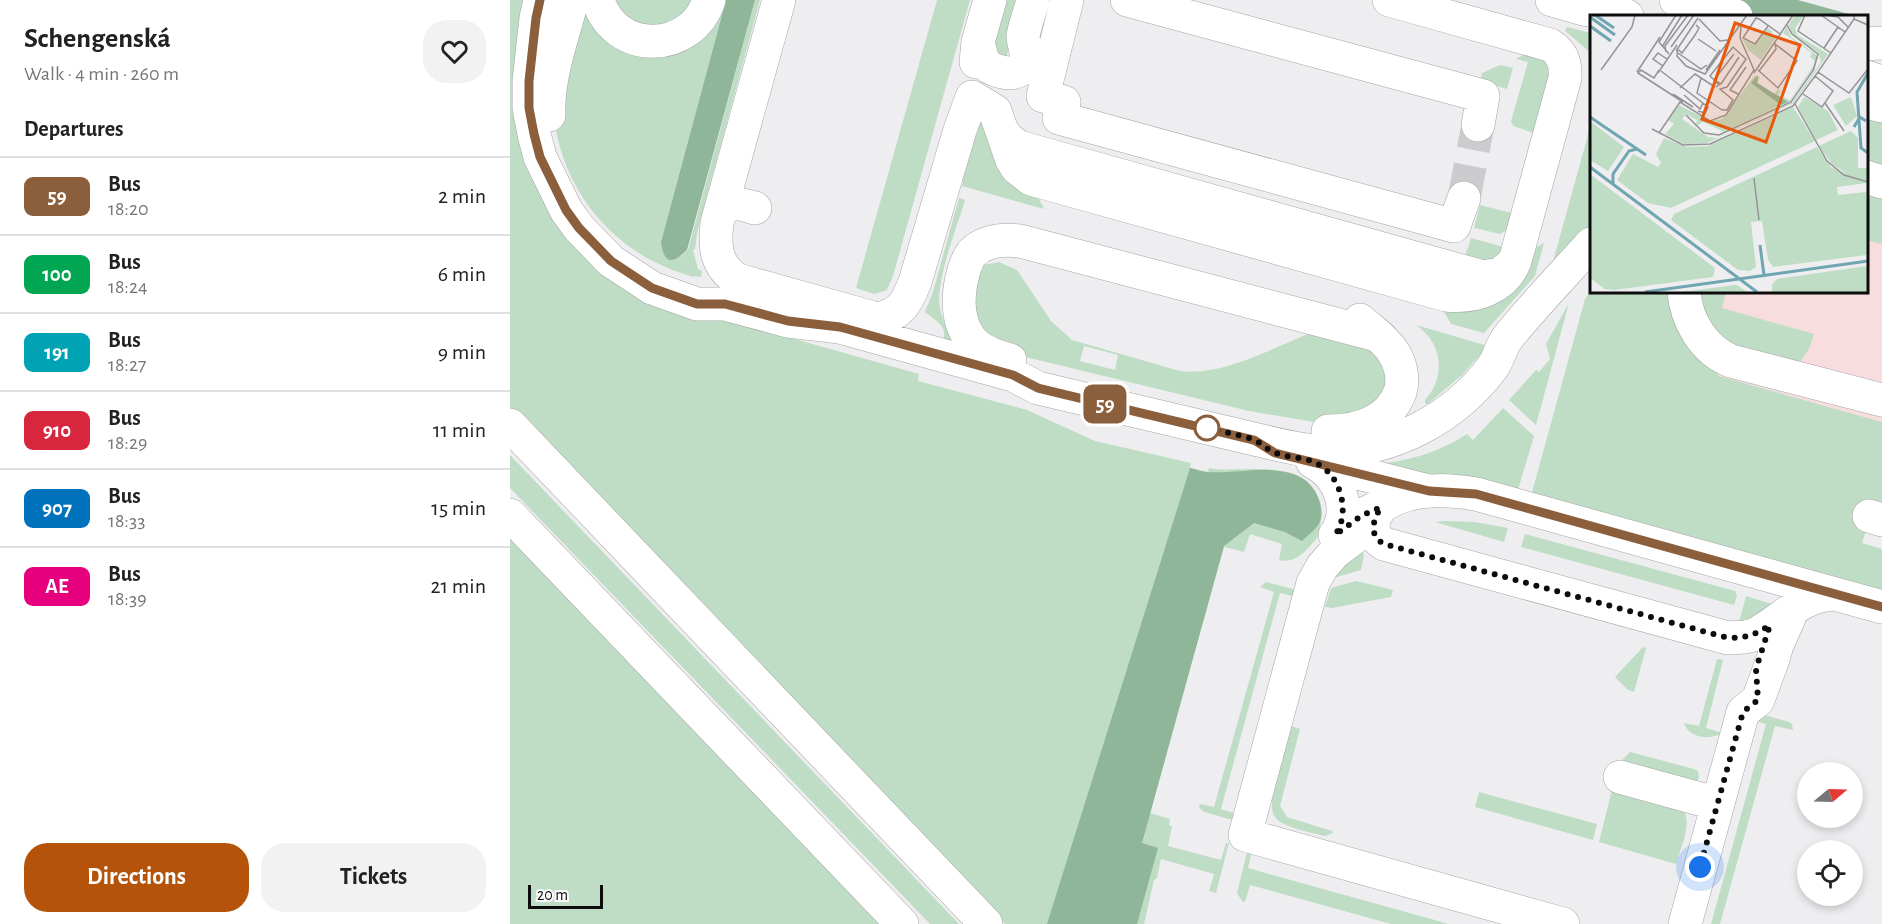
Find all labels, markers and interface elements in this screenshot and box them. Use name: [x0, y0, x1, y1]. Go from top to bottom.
inset map: [1590, 15, 1867, 292]
button: heart: [423, 20, 486, 83]
text: Schengenská: [24, 25, 171, 53]
text: Walk · 4 min · 260 m: [24, 64, 179, 84]
text: Departures: [24, 118, 124, 140]
text: Bus: [108, 173, 141, 195]
text: 2 min: [438, 185, 486, 207]
text: 59: [47, 186, 67, 207]
text: 18:20: [108, 199, 149, 219]
text: Bus: [108, 251, 141, 273]
text: 6 min: [438, 263, 486, 285]
text: 100: [42, 264, 72, 285]
text: 18:24: [108, 277, 148, 297]
text: Bus: [108, 329, 141, 351]
text: 9 min: [438, 341, 486, 363]
text: 191: [44, 342, 70, 363]
text: 18:27: [108, 355, 146, 375]
line badge: 59: [1078, 384, 1132, 424]
text: 59: [1095, 394, 1115, 415]
text: Bus: [108, 407, 141, 429]
unlabelled marker: [1194, 415, 1220, 441]
text: 11 min: [433, 419, 486, 441]
text: 910: [43, 420, 71, 441]
text: 18:29: [108, 433, 147, 453]
text: Bus: [108, 485, 141, 507]
text: 15 min: [431, 497, 486, 519]
text: 907: [42, 498, 72, 519]
text: 18:33: [108, 511, 145, 531]
text: Bus: [108, 563, 141, 585]
text: 21 min: [431, 575, 486, 597]
text: AE: [45, 576, 69, 597]
text: 18:39: [108, 589, 147, 609]
north arrow: [1797, 762, 1863, 828]
map controls: [1797, 762, 1863, 906]
button: locate: [1797, 840, 1863, 906]
button: Directions: [24, 843, 249, 912]
button: Tickets: [261, 843, 486, 912]
your location: [1685, 852, 1715, 882]
scale bar: [528, 882, 603, 910]
text: 20 m: [537, 887, 568, 903]

